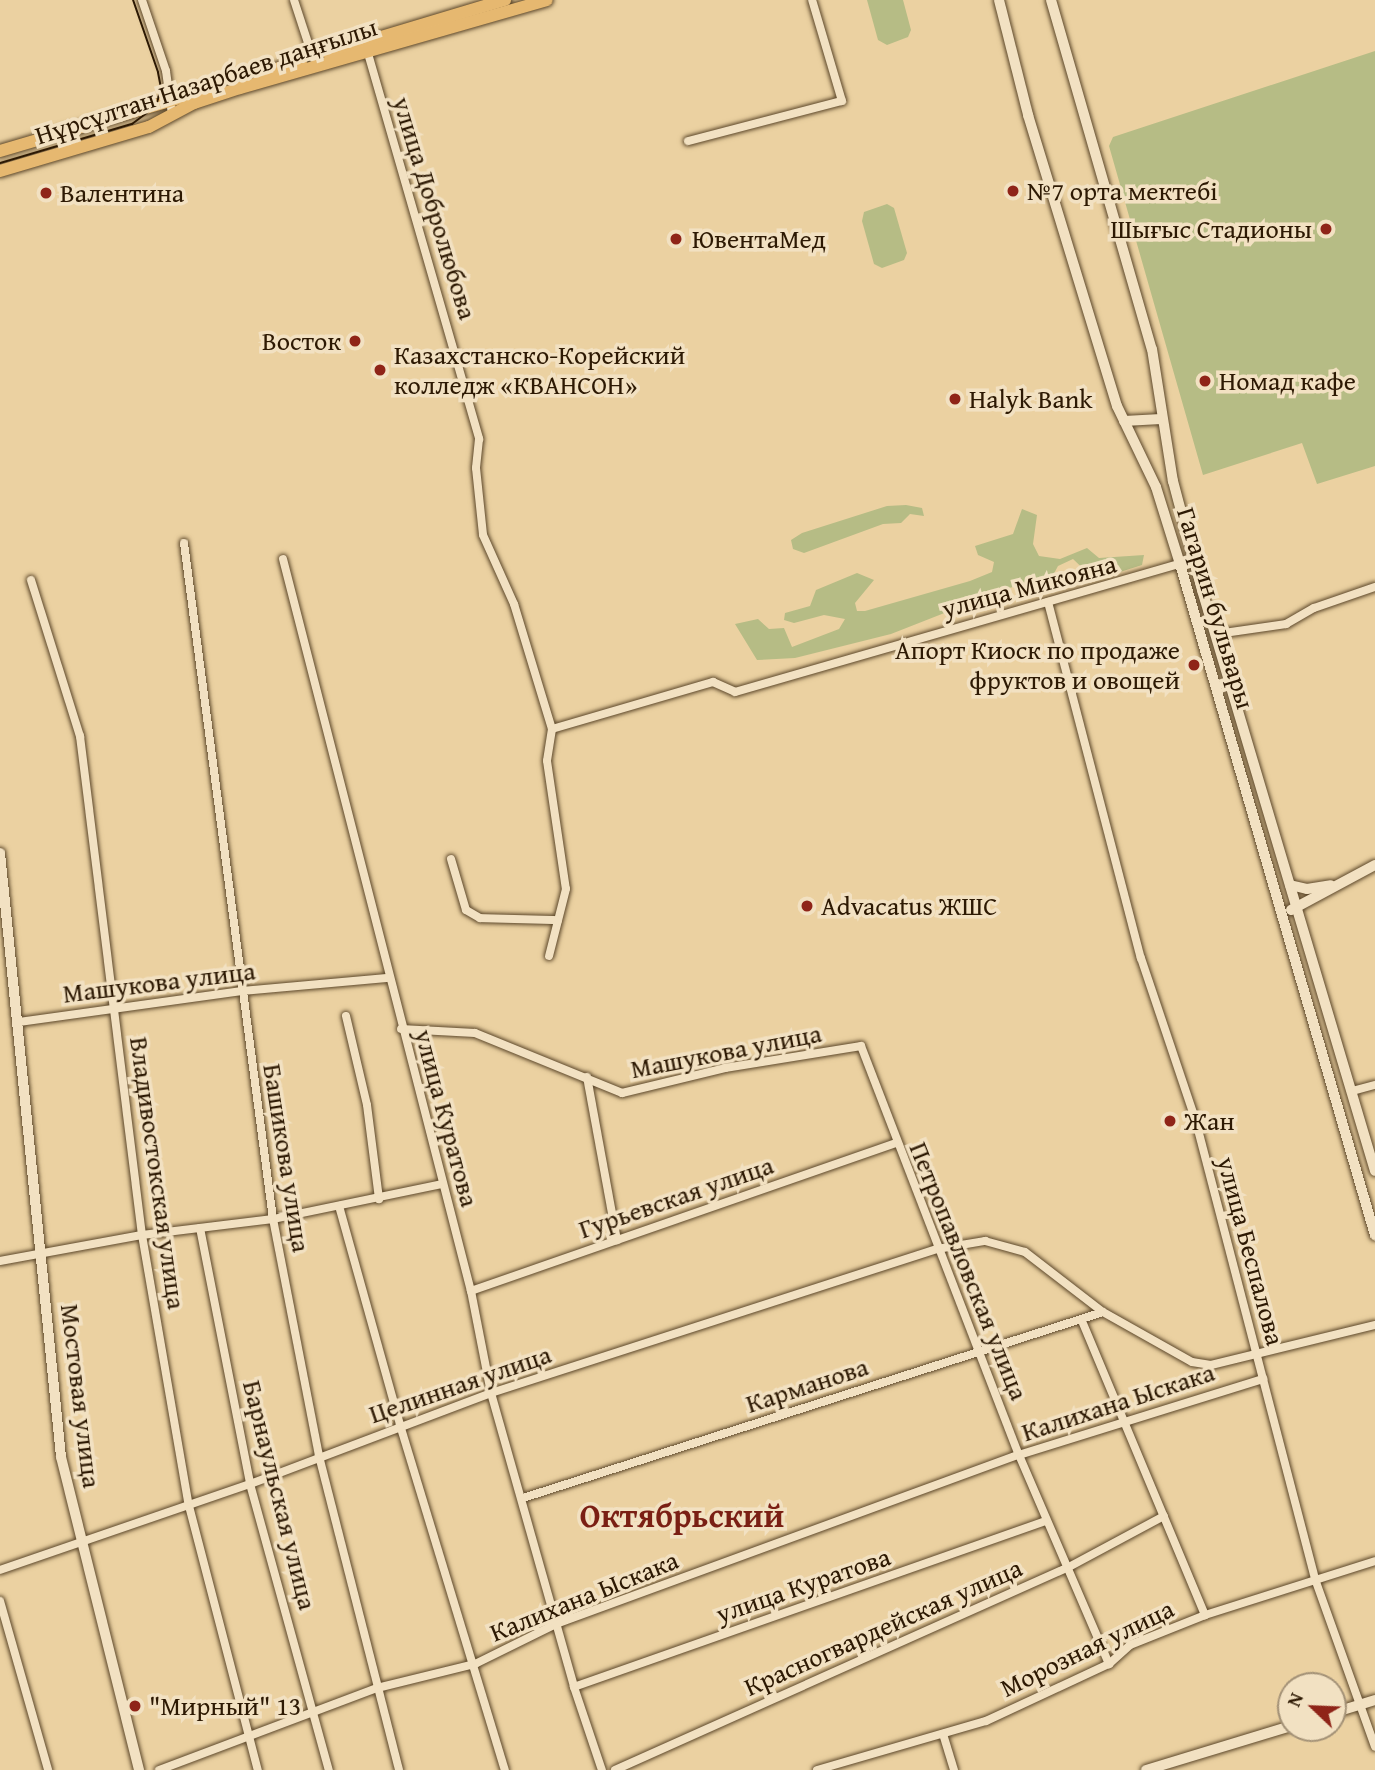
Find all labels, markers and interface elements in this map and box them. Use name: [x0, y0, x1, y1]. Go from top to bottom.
street label: Нұрсұлтан Назарбаев даңғылы: [31, 11, 381, 151]
street label: улица Добролюбова: [386, 93, 484, 323]
place label: №7 орта мектебі: [1027, 175, 1218, 207]
place label: Валентина: [60, 177, 184, 209]
marker: №7 орта мектебі: [1005, 183, 1021, 199]
marker: Валентина: [38, 185, 54, 201]
place label: Шығыс Стадионы: [1110, 213, 1312, 245]
marker: Шығыс Стадионы: [1318, 221, 1334, 237]
place label: ЮвентаМед: [692, 223, 826, 255]
marker: ЮвентаМед: [666, 229, 686, 249]
place label: Восток: [262, 325, 341, 357]
marker: Восток: [347, 333, 363, 349]
place label: Казахстанско-Корейский колледж «КВАНСОН»: [394, 339, 685, 400]
marker: Казахстанско-Корейский колледж «КВАНСОН»: [372, 362, 388, 378]
place label: Номад кафе: [1219, 365, 1356, 397]
marker: Номад кафе: [1197, 373, 1213, 389]
place label: Halyk Bank: [969, 383, 1093, 415]
marker: Halyk Bank: [947, 391, 963, 407]
street label: Гагарин бульвары: [1171, 503, 1261, 713]
street label: улица Микояна: [938, 548, 1120, 624]
place label: Апорт Киоск по продаже фруктов и овощей: [895, 634, 1180, 696]
marker: Апорт Киоск по продаже фруктов и овощей: [1186, 657, 1202, 673]
place label: Advacatus ЖШС: [821, 890, 997, 922]
marker: Advacatus ЖШС: [799, 898, 815, 914]
street label: Машукова улица: [61, 955, 257, 1009]
street label: Машукова улица: [628, 1017, 824, 1085]
street label: улица Куратова: [408, 1026, 486, 1210]
street label: Владивостокская улица: [123, 1035, 193, 1311]
street label: Башикова улица: [257, 1062, 317, 1254]
place label: Жан: [1184, 1105, 1235, 1137]
marker: Жан: [1162, 1113, 1178, 1129]
street label: Петропавловская улица: [903, 1137, 1035, 1405]
street label: Гурьевская улица: [575, 1149, 777, 1245]
street label: улица Беспалова: [1211, 1153, 1291, 1349]
street label: Мостовая улица: [54, 1302, 108, 1490]
street label: Целинная улица: [365, 1338, 555, 1430]
street label: Карманова: [742, 1351, 872, 1419]
street label: Калихана Ыскака: [1018, 1356, 1218, 1448]
street label: Барнаульская улица: [236, 1377, 324, 1613]
district label: Октябрьский: [580, 1496, 784, 1536]
street label: улица Куратова: [712, 1541, 894, 1629]
street label: Калихана Ыскака: [485, 1544, 683, 1648]
street label: Красногвардейская улица: [739, 1552, 1027, 1702]
street label: Морозная улица: [995, 1593, 1179, 1703]
north arrow: [1277, 1672, 1347, 1742]
text: N: [1279, 1688, 1310, 1711]
place label: "Мирный" 13: [149, 1690, 301, 1722]
marker: "Мирный" 13: [127, 1698, 143, 1714]

